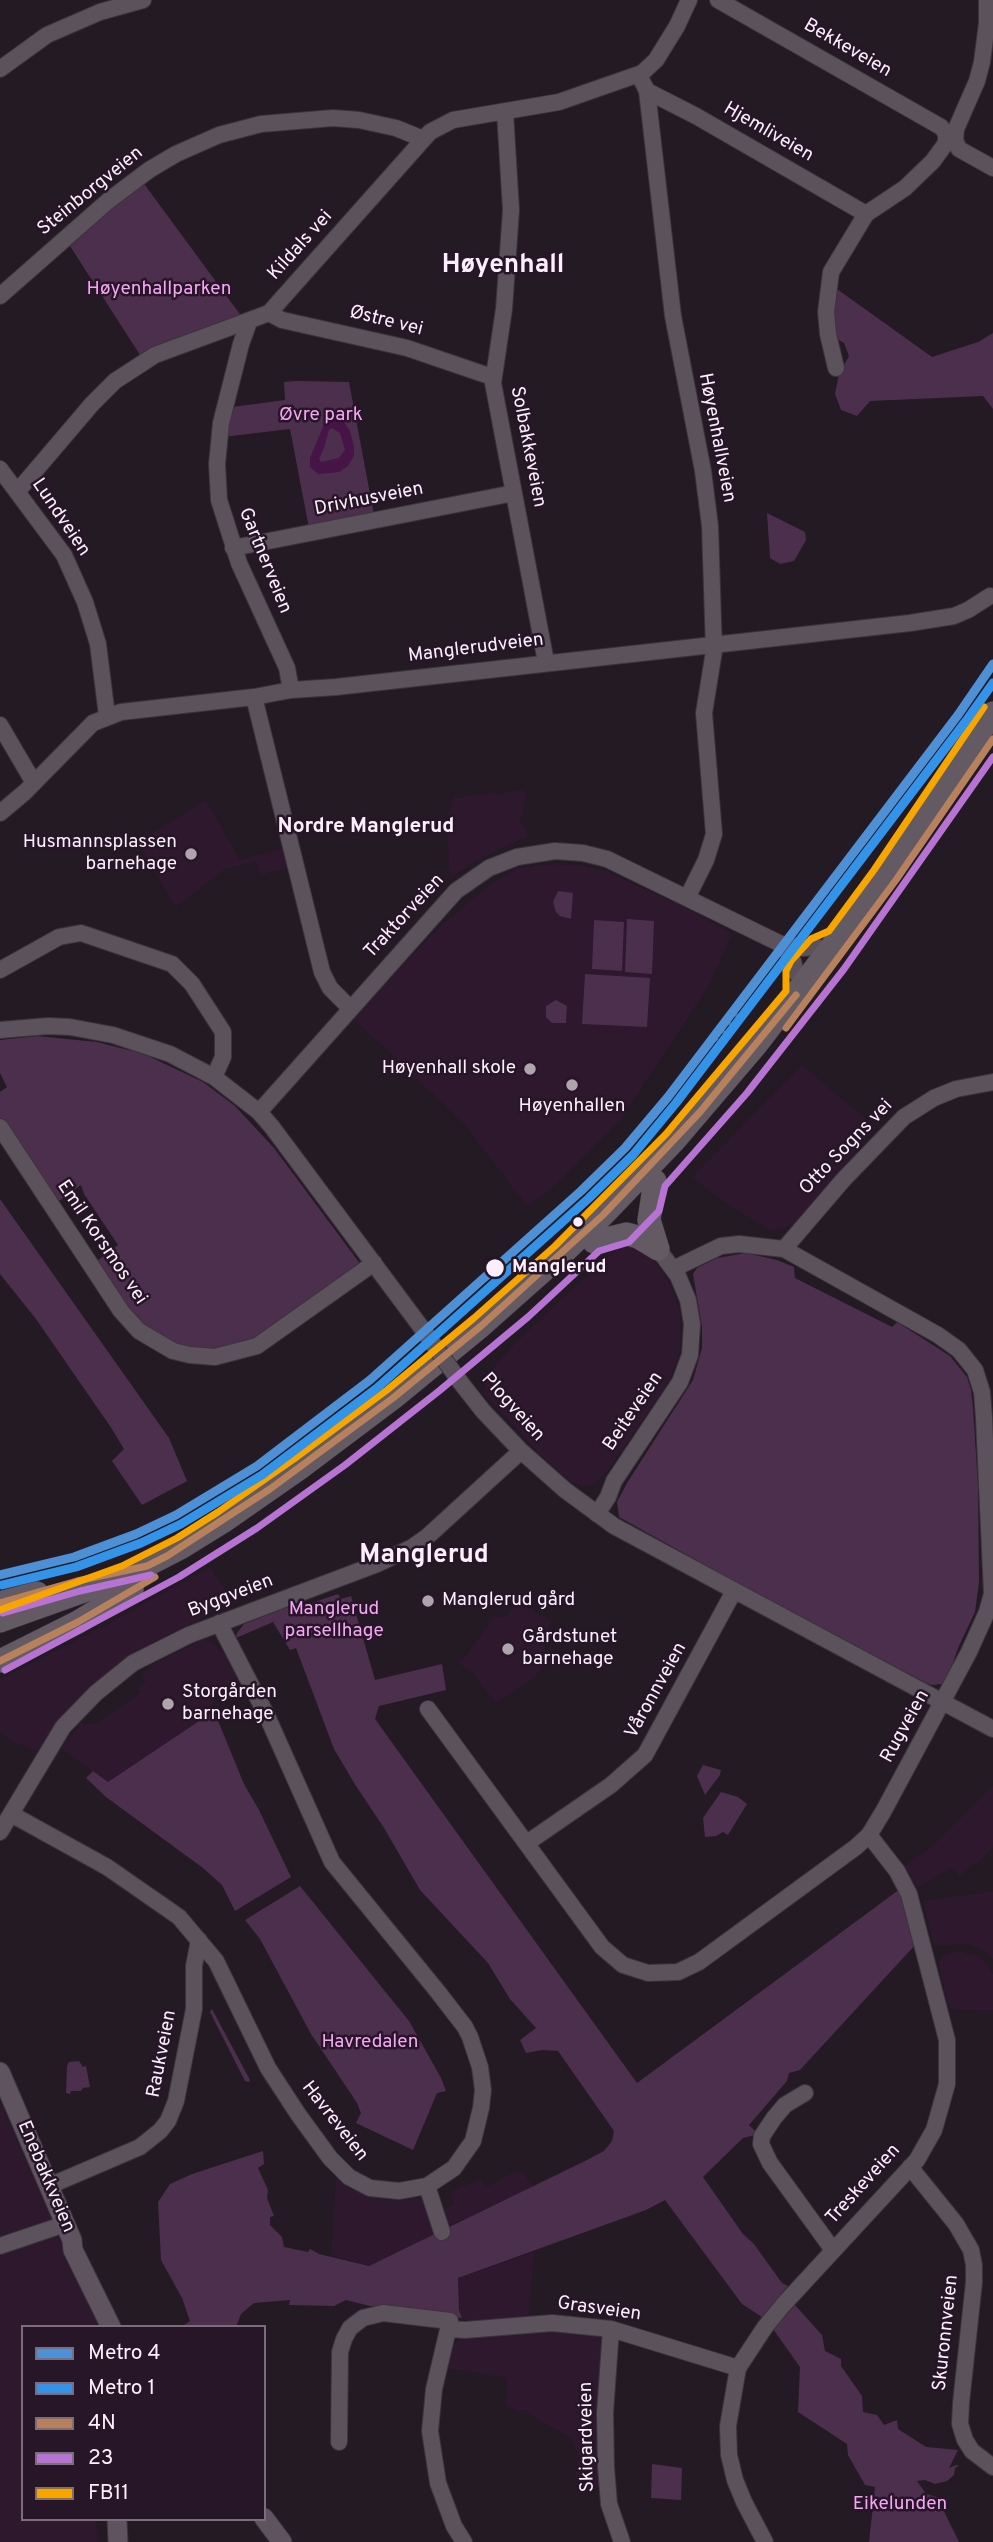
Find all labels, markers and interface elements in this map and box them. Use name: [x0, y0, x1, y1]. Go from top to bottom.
street label: Bekkeveien: [799, 15, 895, 83]
street label: Hjemliveien: [719, 98, 817, 168]
street label: Steinborgveien: [34, 143, 148, 241]
street label: Kildals vei: [264, 206, 338, 286]
district label: Høyenhall: [442, 251, 564, 283]
park label: Høyenhallparken: [87, 279, 231, 301]
street label: Østre vei: [347, 302, 425, 342]
street label: Høyenhallveien: [692, 371, 740, 505]
street label: Solbakkeveien: [504, 385, 550, 509]
park label: Øvre park: [279, 405, 363, 427]
street label: Lundveien: [26, 475, 94, 561]
street label: Drivhusveien: [313, 478, 425, 522]
street label: Gartnerveien: [232, 505, 296, 617]
street label: Manglerudveien: [407, 629, 545, 669]
district label: Nordre Manglerud: [278, 815, 454, 841]
place label: Husmannsplassen barnehage: [23, 832, 177, 876]
marker: Husmannsplassen barnehage: [183, 846, 199, 862]
street label: Traktorveien: [360, 870, 450, 964]
place label: Høyenhall skole: [382, 1058, 516, 1080]
marker: Høyenhall skole: [522, 1061, 538, 1077]
marker: Høyenhallen: [564, 1077, 580, 1093]
street label: Otto Sogns vei: [796, 1095, 898, 1201]
place label: Høyenhallen: [519, 1096, 625, 1118]
street label: Emil Korsmos vei: [51, 1176, 151, 1310]
unlabelled marker: [571, 1215, 585, 1229]
marker: Manglerud: [484, 1257, 506, 1279]
place label: Manglerud: [512, 1257, 607, 1279]
street label: Beiteveien: [599, 1368, 669, 1456]
street label: Plogveien: [475, 1369, 549, 1447]
district label: Manglerud: [359, 1541, 489, 1573]
street label: Byggveien: [185, 1570, 277, 1624]
place label: Manglerud gård: [442, 1590, 575, 1612]
marker: Manglerud gård: [420, 1593, 436, 1609]
park label: Manglerud parsellhage: [284, 1599, 384, 1643]
place label: Gårdstunet barnehage: [522, 1627, 617, 1671]
street label: Våronnveien: [621, 1639, 693, 1743]
marker: Gårdstunet barnehage: [500, 1641, 516, 1657]
place label: Storgården barnehage: [182, 1682, 277, 1726]
street label: Rugveien: [877, 1687, 935, 1767]
marker: Storgården barnehage: [160, 1696, 176, 1712]
street label: Raukveien: [143, 2008, 183, 2100]
park label: Havredalen: [322, 2032, 418, 2054]
street label: Havreveien: [296, 2077, 372, 2167]
street label: Enebakkveien: [11, 2118, 79, 2236]
street label: Treskeveien: [822, 2140, 906, 2230]
street label: Skuronnveien: [930, 2274, 964, 2392]
street label: Grasveien: [556, 2293, 642, 2327]
legend: [21, 2325, 266, 2521]
text: Metro 4: [88, 2340, 160, 2367]
text: Metro 1: [88, 2375, 155, 2402]
street label: Skigardveien: [576, 2381, 600, 2493]
text: 4N: [88, 2410, 116, 2437]
text: 23: [88, 2445, 114, 2472]
text: FB11: [88, 2480, 129, 2507]
park label: Eikelunden: [853, 2494, 947, 2516]

